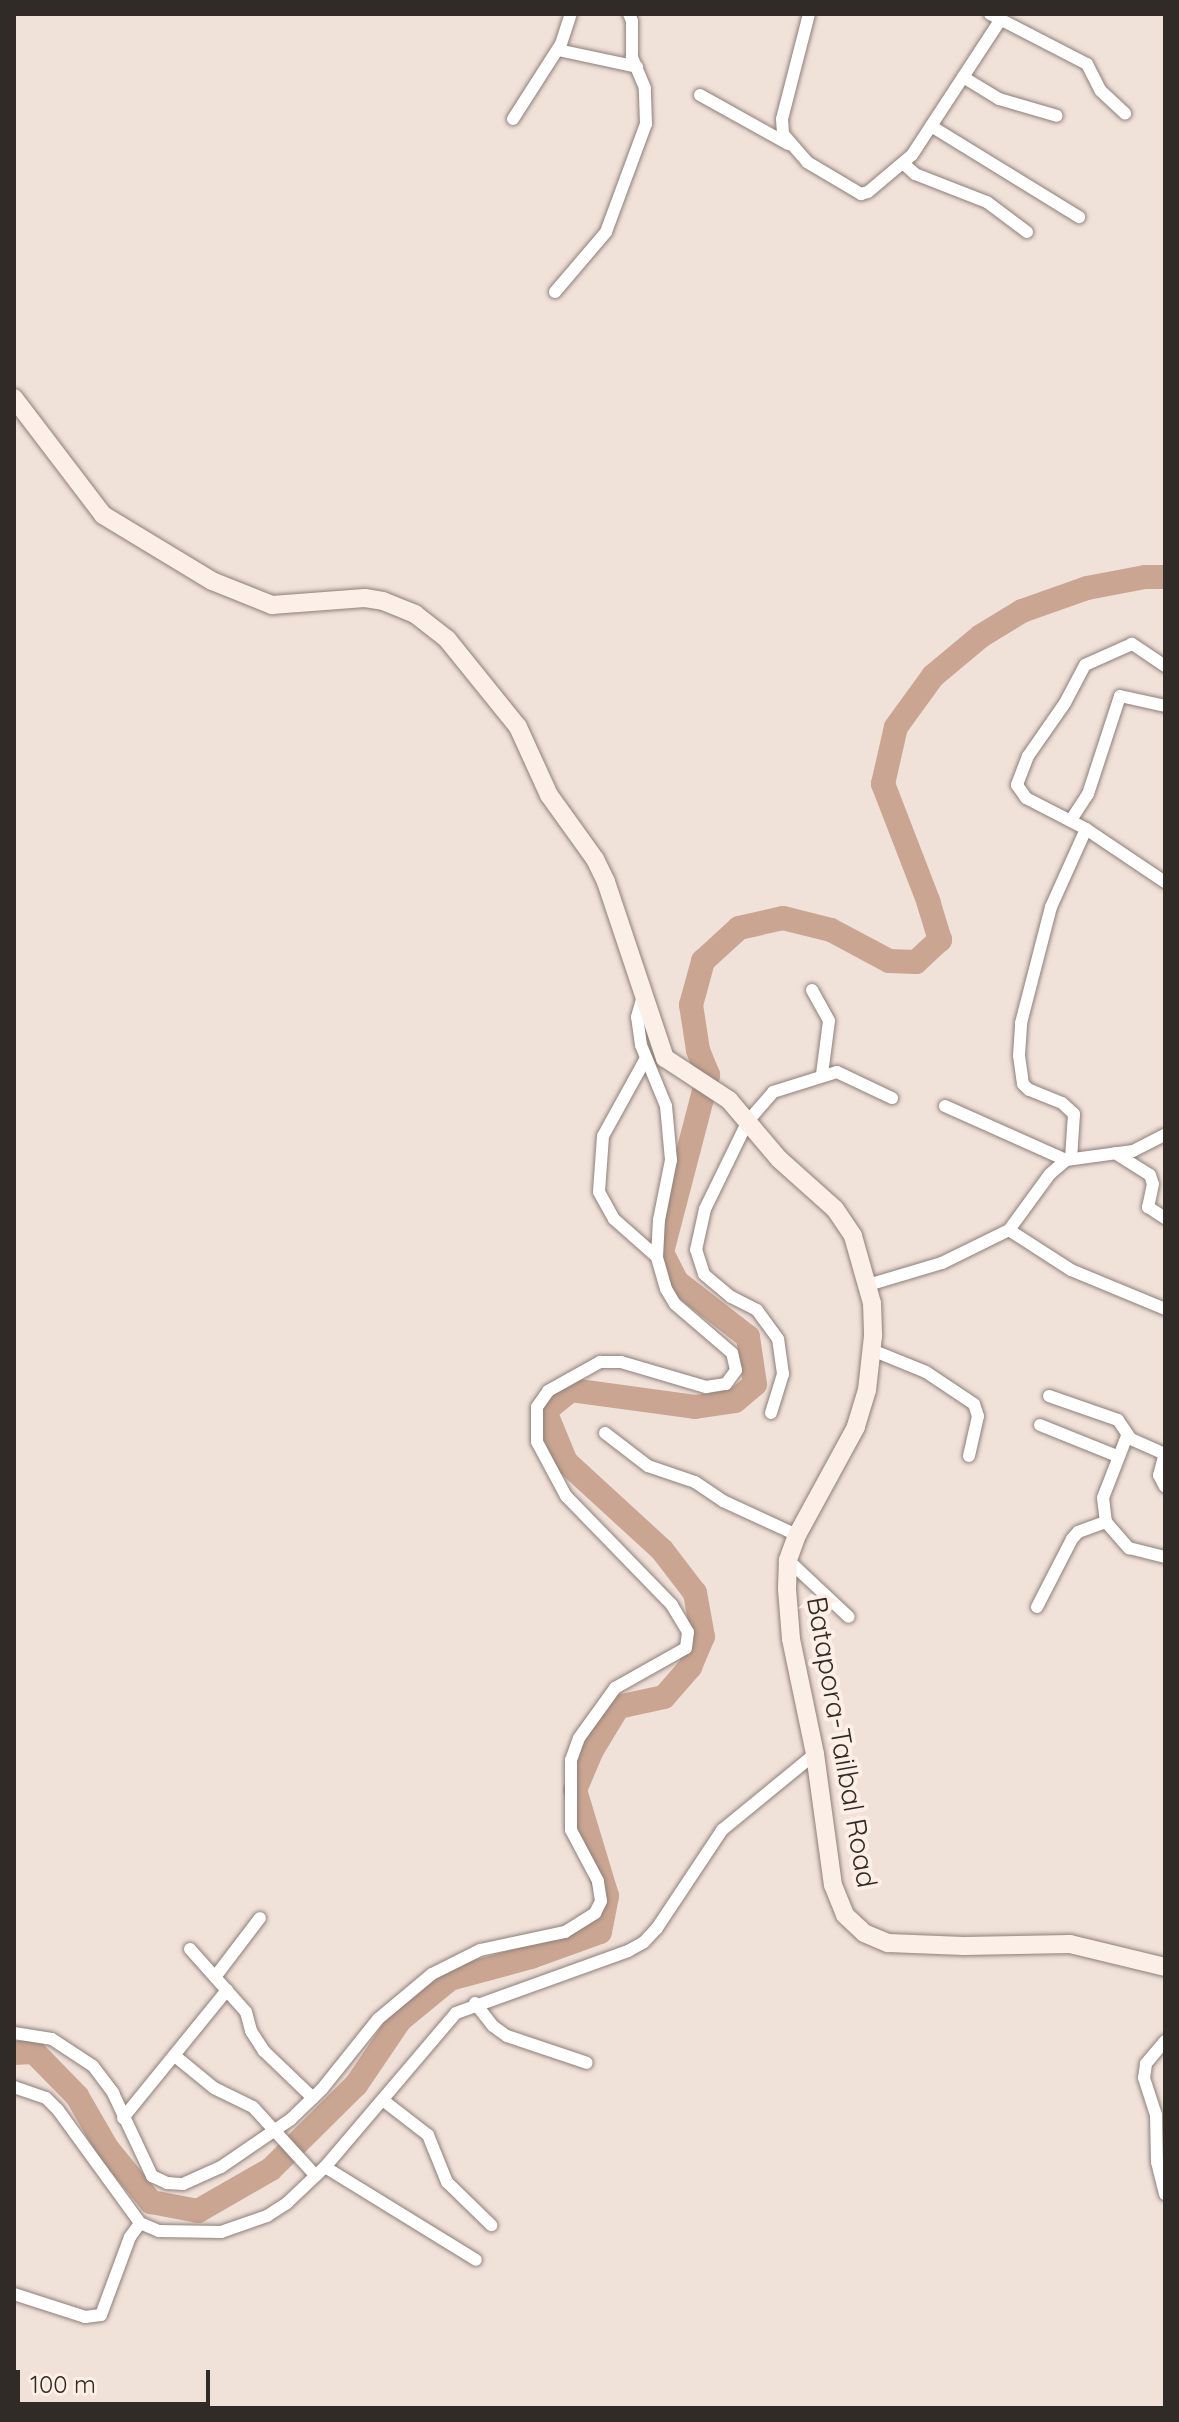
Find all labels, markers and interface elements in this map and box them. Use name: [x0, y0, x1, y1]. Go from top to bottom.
street label: Batapora-Tailbal Road: [800, 1594, 884, 1890]
scale bar: [20, 2354, 214, 2404]
text: 100 m: [30, 2369, 96, 2399]

